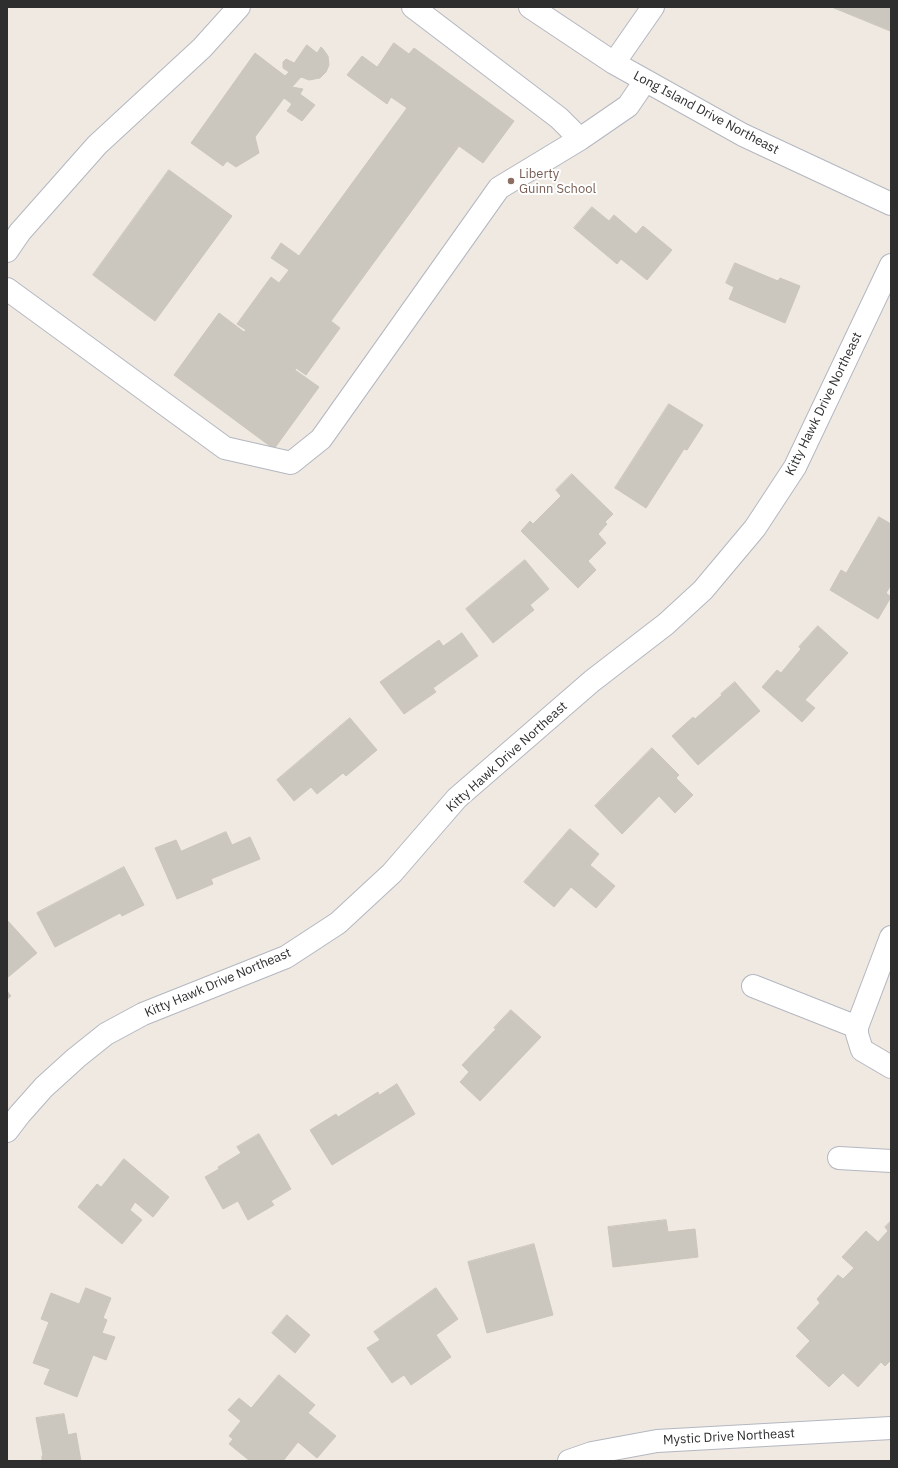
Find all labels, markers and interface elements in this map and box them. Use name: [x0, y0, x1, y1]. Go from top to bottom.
street label: Long Island Drive Northeast: [631, 68, 781, 158]
place label: Liberty Guinn School: [519, 166, 596, 197]
marker: Liberty Guinn School: [506, 176, 516, 186]
street label: Kitty Hawk Drive Northeast: [782, 330, 866, 478]
street label: Kitty Hawk Drive Northeast: [443, 699, 571, 815]
street label: Kitty Hawk Drive Northeast: [143, 945, 293, 1021]
street label: Mystic Drive Northeast: [663, 1426, 795, 1448]

